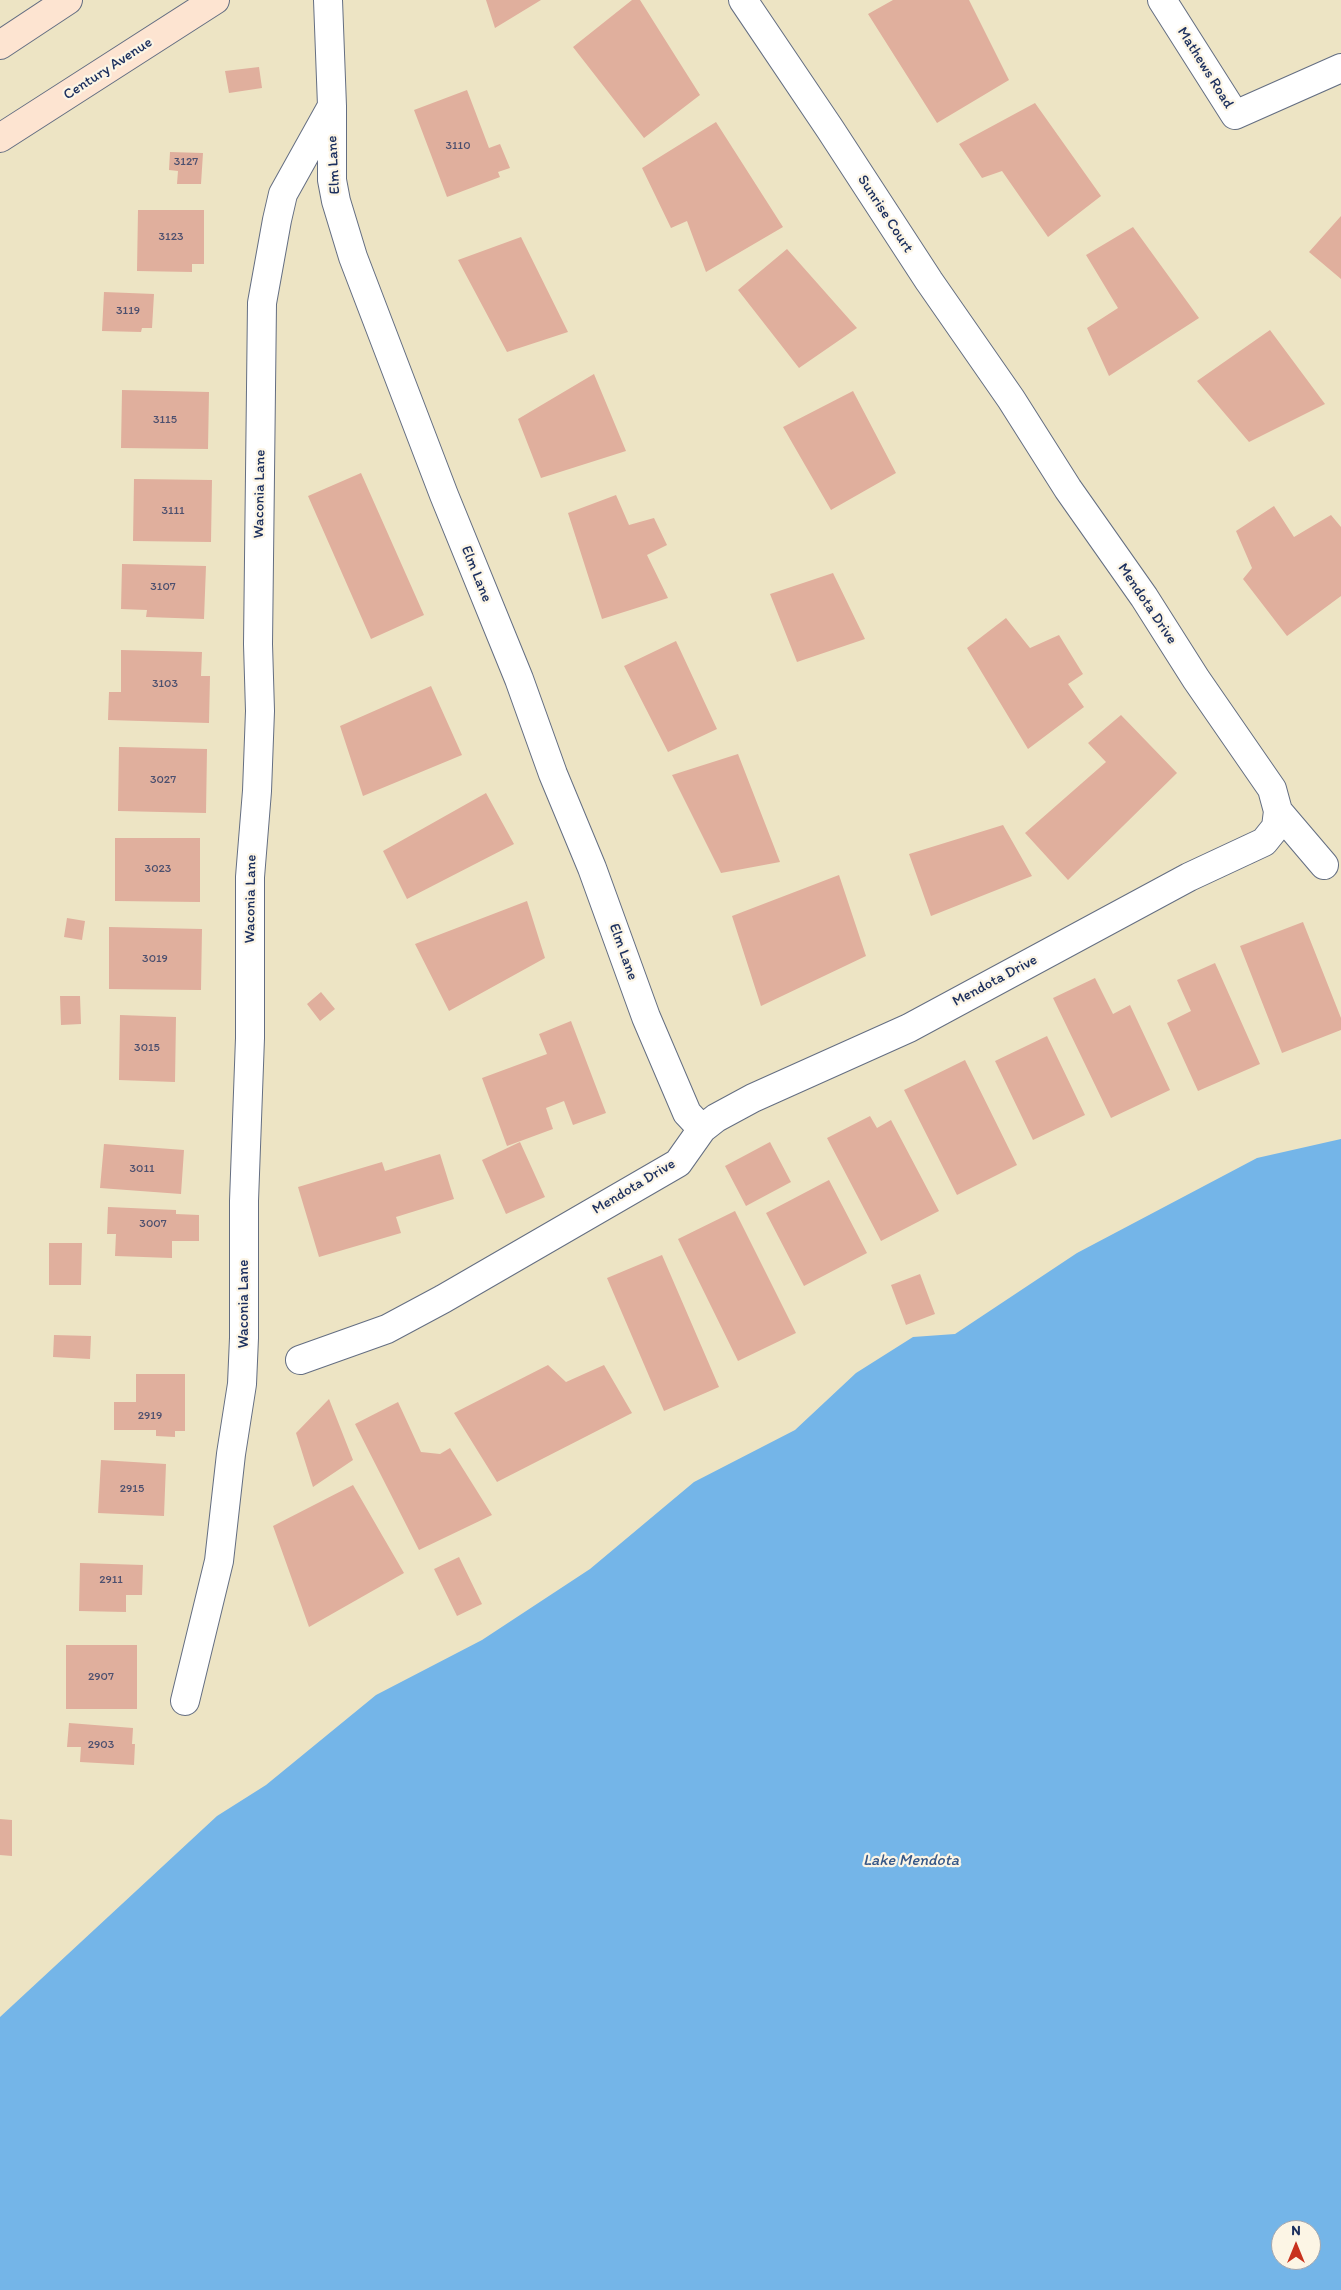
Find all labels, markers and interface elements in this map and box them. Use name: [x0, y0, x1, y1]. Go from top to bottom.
street label: Mathews Road: [1173, 24, 1237, 112]
street label: Century Avenue: [60, 34, 156, 104]
street label: Elm Lane: [323, 135, 345, 195]
house number: 3110: [445, 139, 471, 153]
house number: 3127: [174, 155, 198, 169]
street label: Sunrise Court: [853, 172, 917, 256]
house number: 3123: [159, 230, 183, 244]
house number: 3119: [116, 304, 140, 318]
house number: 3115: [153, 413, 177, 427]
street label: Waconia Lane: [250, 449, 270, 539]
house number: 3111: [161, 504, 185, 518]
street label: Elm Lane: [457, 543, 495, 605]
street label: Mendota Drive: [1113, 560, 1181, 648]
house number: 3107: [150, 580, 176, 594]
house number: 3103: [152, 677, 178, 691]
house number: 3027: [150, 773, 176, 787]
street label: Waconia Lane: [241, 854, 261, 944]
house number: 3023: [145, 862, 171, 876]
street label: Elm Lane: [604, 921, 642, 983]
street label: Mendota Drive: [949, 951, 1041, 1011]
house number: 3019: [142, 952, 168, 966]
house number: 3015: [134, 1041, 160, 1055]
street label: Mendota Drive: [589, 1155, 679, 1219]
house number: 3011: [129, 1162, 155, 1176]
house number: 3007: [139, 1217, 167, 1231]
street label: Waconia Lane: [235, 1260, 253, 1348]
house number: 2919: [138, 1409, 162, 1423]
house number: 2915: [120, 1482, 144, 1496]
house number: 2911: [99, 1573, 123, 1587]
house number: 2907: [88, 1670, 114, 1684]
house number: 2903: [88, 1738, 114, 1752]
water label: Lake Mendota: [863, 1851, 959, 1871]
north arrow: [1271, 2220, 1321, 2270]
text: N: [1291, 2222, 1301, 2239]

